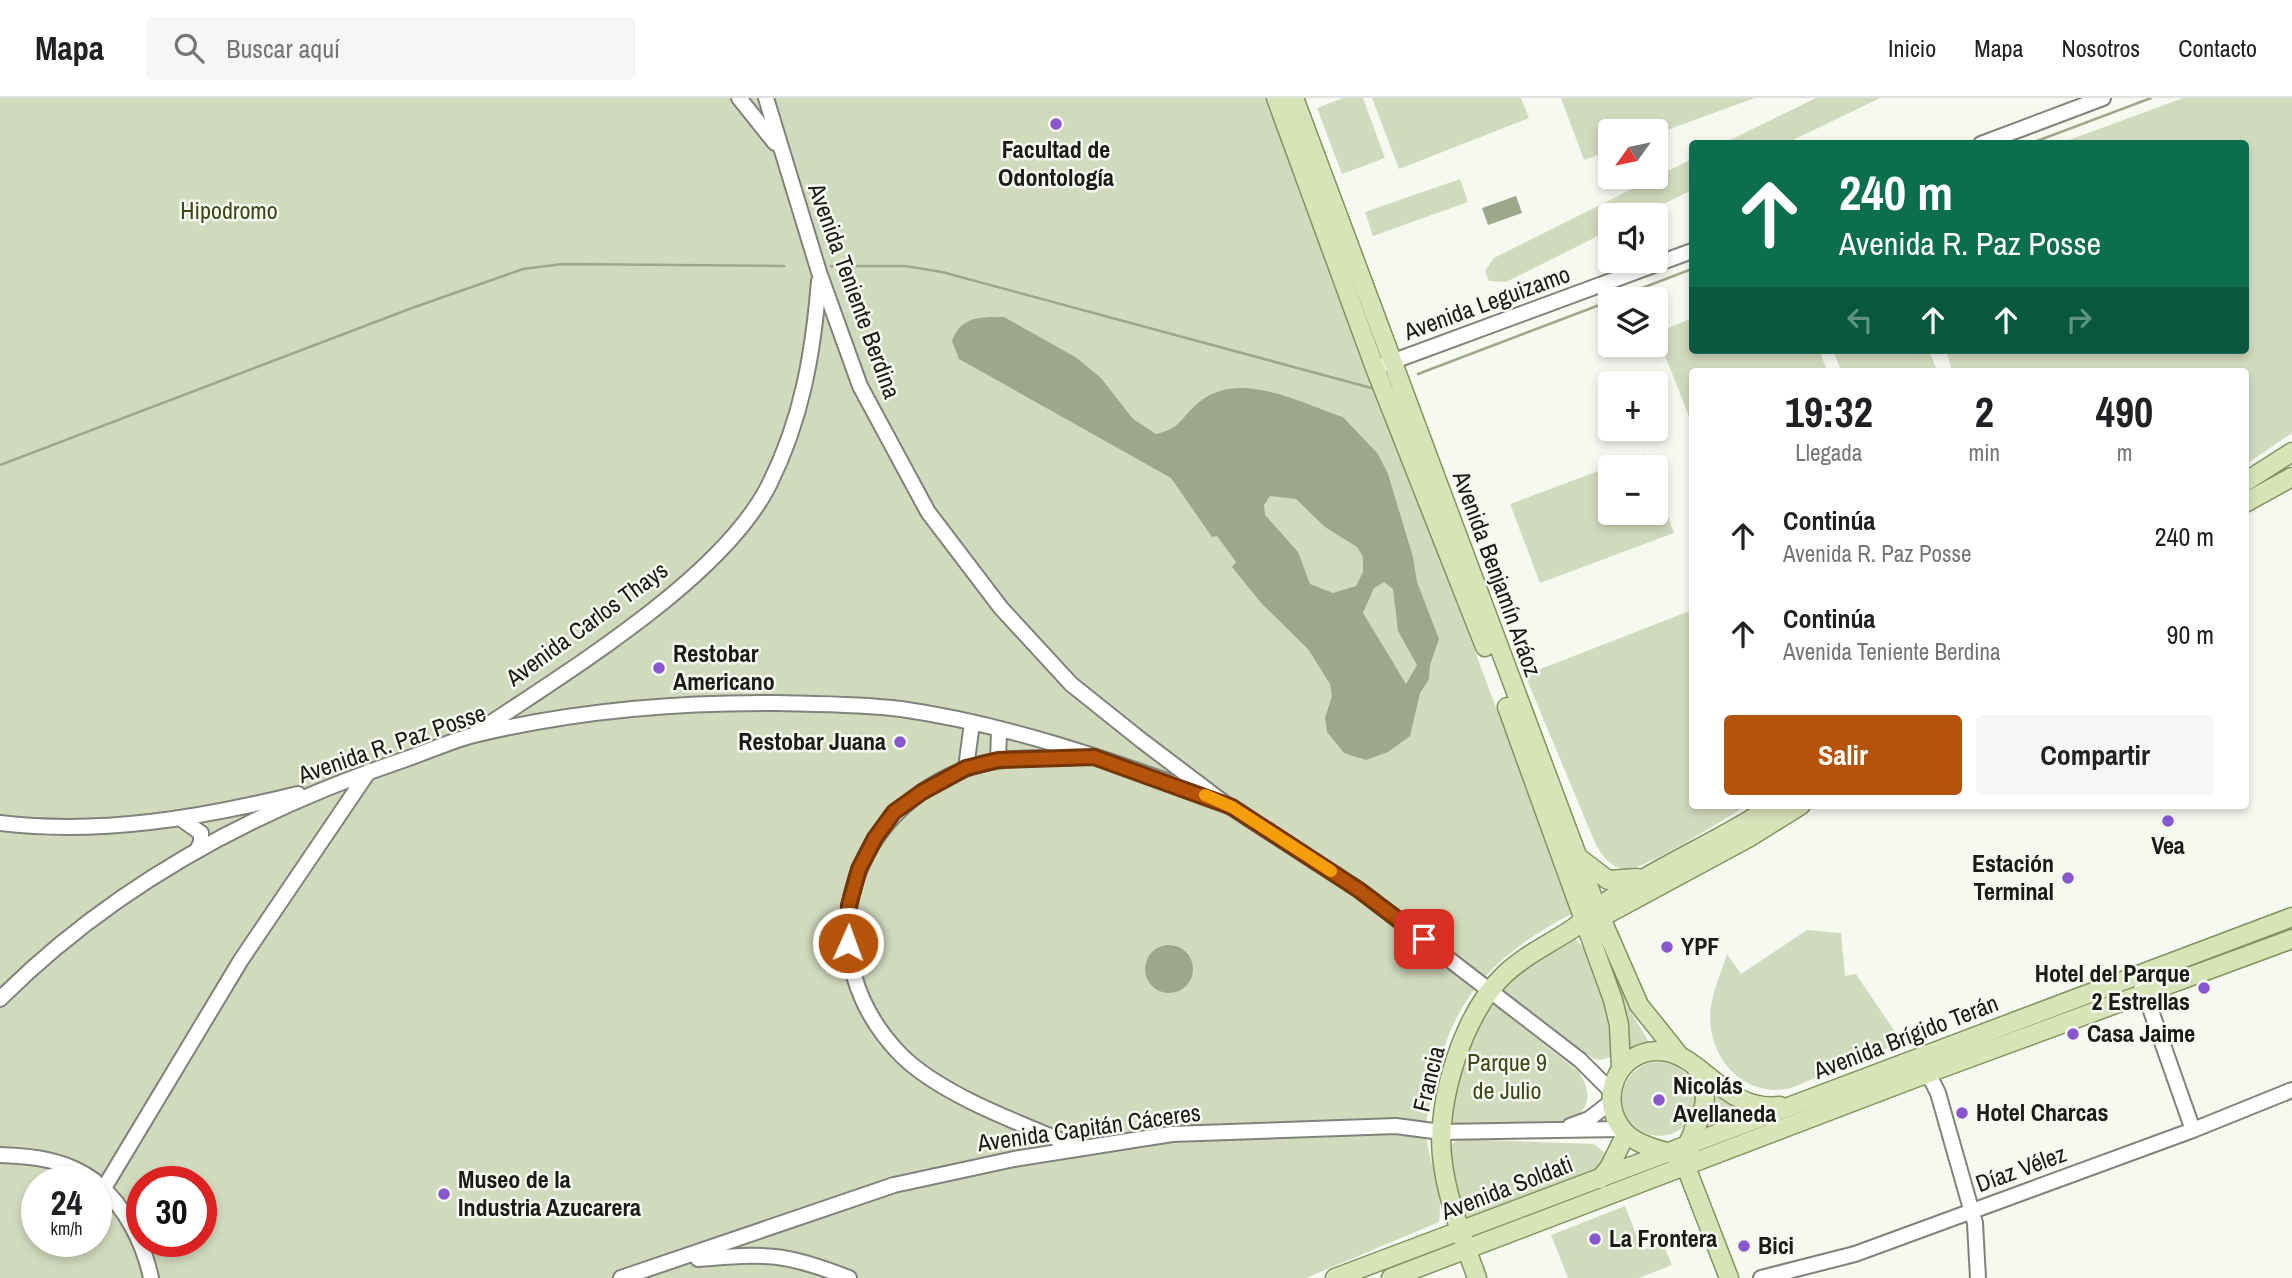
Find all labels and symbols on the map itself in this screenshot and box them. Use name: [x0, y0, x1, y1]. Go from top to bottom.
marker: Facultad de Odontología: [1048, 116, 1064, 132]
north arrow: [1598, 119, 1668, 189]
place label: Facultad de Odontología: [998, 133, 1114, 193]
street label: Avenida Teniente Berdina: [801, 178, 909, 403]
park label: Hipodromo: [180, 194, 278, 226]
street label: Avenida Leguizamo: [1398, 257, 1574, 347]
street label: Avenida Benjamín Aráoz: [1446, 466, 1550, 681]
street label: Avenida Carlos Thays: [498, 554, 674, 693]
place label: Restobar Americano: [673, 637, 775, 697]
marker: Restobar Americano: [651, 660, 667, 676]
street label: Avenida R. Paz Posse: [293, 696, 490, 791]
place label: Restobar Juana: [738, 725, 886, 757]
marker: Restobar Juana: [892, 734, 908, 750]
marker: Vea: [2160, 813, 2176, 829]
place label: Vea: [2151, 829, 2185, 861]
place label: Estación Terminal: [1972, 847, 2054, 907]
marker: Estación Terminal: [2060, 870, 2076, 886]
position arrow: [811, 906, 885, 980]
pin: [1394, 909, 1454, 969]
place label: YPF: [1681, 930, 1719, 962]
marker: YPF: [1659, 939, 1675, 955]
place label: Hotel del Parque 2 Estrellas: [2035, 957, 2190, 1017]
marker: Hotel del Parque 2 Estrellas: [2196, 980, 2212, 996]
street label: Avenida Brígido Terán: [1808, 986, 2002, 1086]
place label: Casa Jaime: [2087, 1017, 2195, 1049]
marker: Casa Jaime: [2065, 1026, 2081, 1042]
street label: Francia: [1404, 1042, 1452, 1115]
park label: Parque 9 de Julio: [1467, 1046, 1547, 1106]
place label: Nicolás Avellaneda: [1673, 1069, 1776, 1129]
marker: Nicolás Avellaneda: [1651, 1092, 1667, 1108]
street label: Avenida Capitán Cáceres: [974, 1096, 1203, 1159]
place label: Hotel Charcas: [1976, 1096, 2108, 1128]
marker: Hotel Charcas: [1954, 1105, 1970, 1121]
street label: Díaz Vélez: [1971, 1137, 2070, 1199]
street label: Avenida Soldati: [1435, 1147, 1577, 1227]
place label: Museo de la Industria Azucarera: [458, 1163, 641, 1223]
speed limit sign: 30: [126, 1166, 217, 1257]
marker: Museo de la Industria Azucarera: [436, 1186, 452, 1202]
place label: La Frontera: [1609, 1222, 1717, 1254]
place label: Bici: [1758, 1229, 1794, 1261]
marker: La Frontera: [1587, 1231, 1603, 1247]
marker: Bici: [1736, 1238, 1752, 1254]

